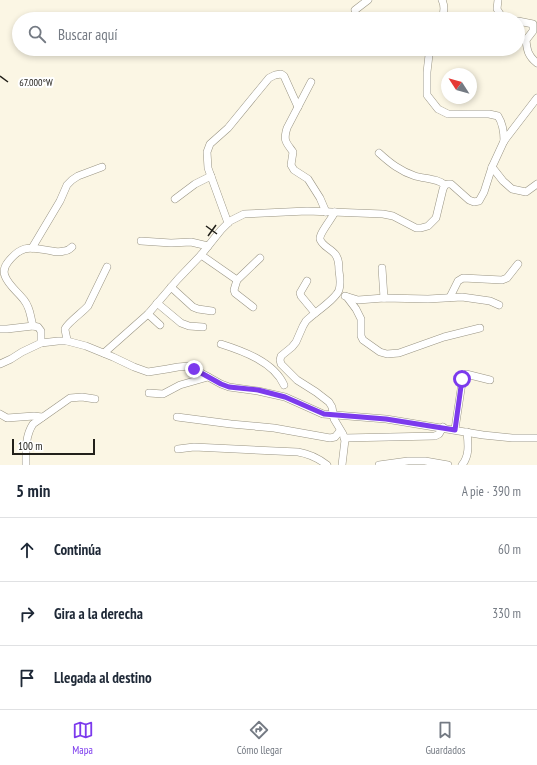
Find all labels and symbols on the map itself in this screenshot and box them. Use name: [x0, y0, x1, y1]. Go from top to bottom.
north arrow: [441, 68, 477, 104]
text: 67.000°W: [19, 76, 53, 89]
route end: [185, 360, 203, 378]
route start: [453, 370, 471, 388]
scale bar: [12, 437, 95, 456]

